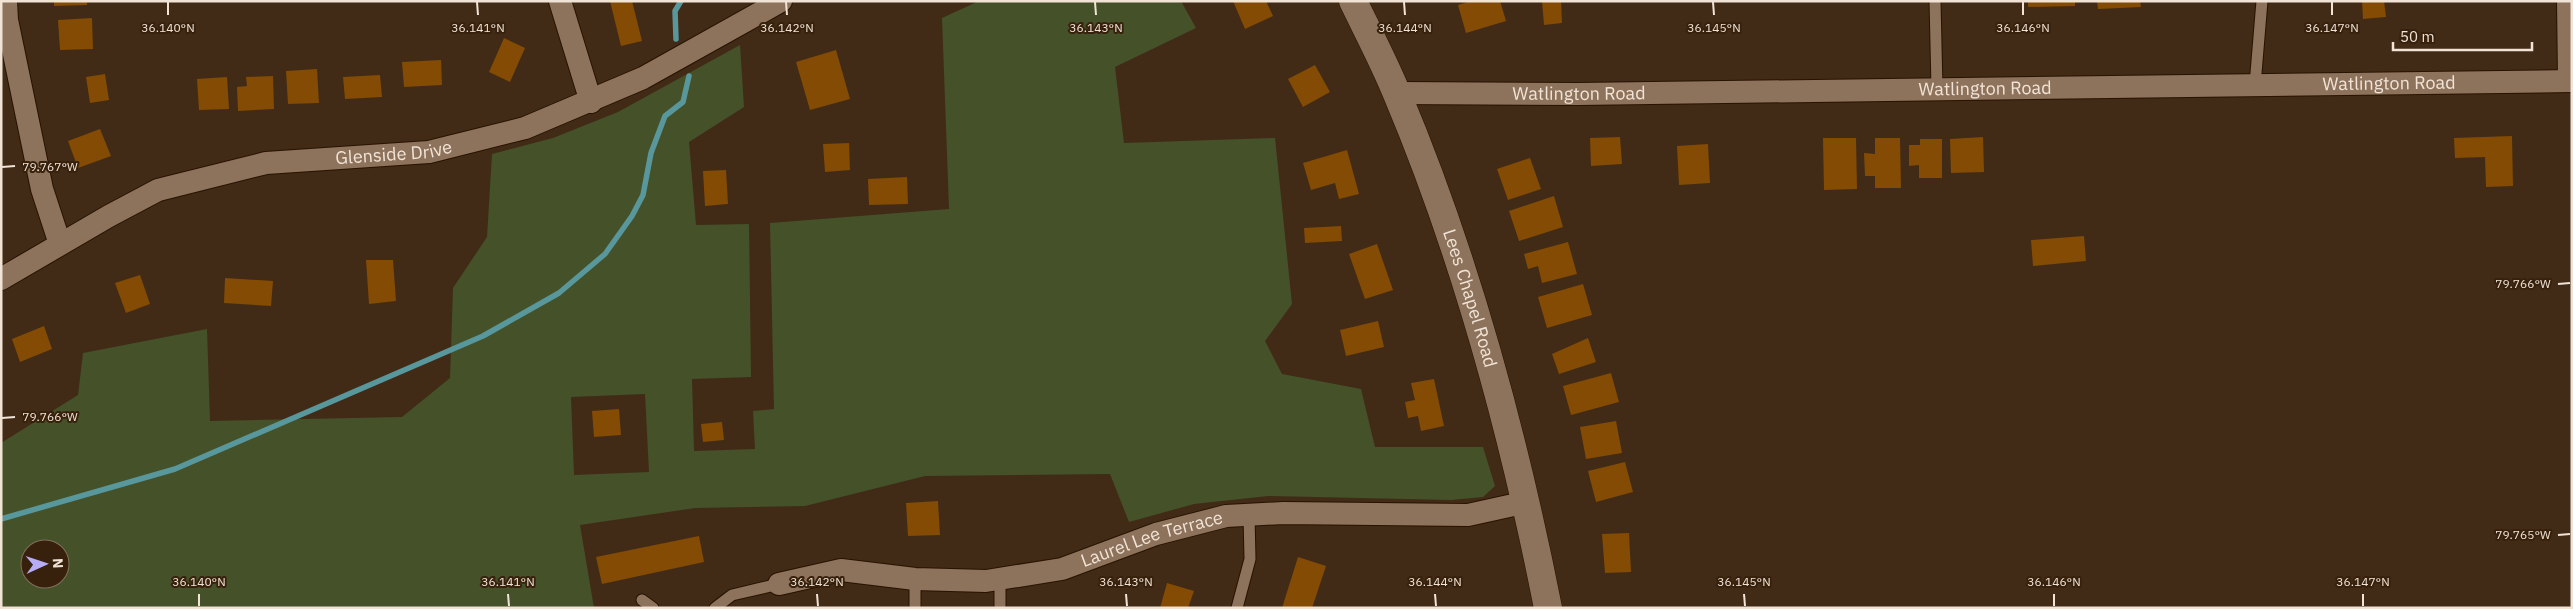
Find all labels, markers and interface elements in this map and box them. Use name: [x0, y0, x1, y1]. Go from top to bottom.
text: 36.140°N: [141, 20, 195, 35]
text: 36.141°N: [451, 20, 505, 35]
text: 36.142°N: [760, 20, 814, 35]
text: 36.143°N: [1069, 20, 1123, 35]
text: 36.144°N: [1378, 20, 1432, 35]
text: 36.145°N: [1687, 20, 1741, 35]
text: 36.146°N: [1996, 20, 2050, 35]
text: 36.147°N: [2305, 20, 2359, 35]
scale bar: [2393, 20, 2532, 52]
text: 50 m: [2400, 27, 2435, 46]
street label: Watlington Road: [2322, 71, 2456, 95]
street label: Watlington Road: [1918, 76, 2052, 101]
street label: Watlington Road: [1512, 81, 1646, 105]
street label: Glenside Drive: [335, 135, 454, 169]
text: 79.767°W: [22, 159, 78, 174]
street label: Lees Chapel Road: [1438, 226, 1503, 370]
text: 79.766°W: [2495, 276, 2551, 291]
text: 79.766°W: [22, 409, 78, 424]
street label: Laurel Lee Terrace: [1077, 505, 1225, 572]
text: 79.765°W: [2495, 527, 2551, 542]
north arrow: [20, 539, 70, 589]
text: N: [49, 558, 67, 569]
text: 36.140°N: [172, 574, 226, 589]
text: 36.141°N: [481, 574, 535, 589]
text: 36.142°N: [790, 574, 844, 589]
text: 36.143°N: [1099, 574, 1153, 589]
text: 36.144°N: [1408, 574, 1462, 589]
text: 36.145°N: [1717, 574, 1771, 589]
text: 36.146°N: [2027, 574, 2081, 589]
text: 36.147°N: [2336, 574, 2390, 589]

